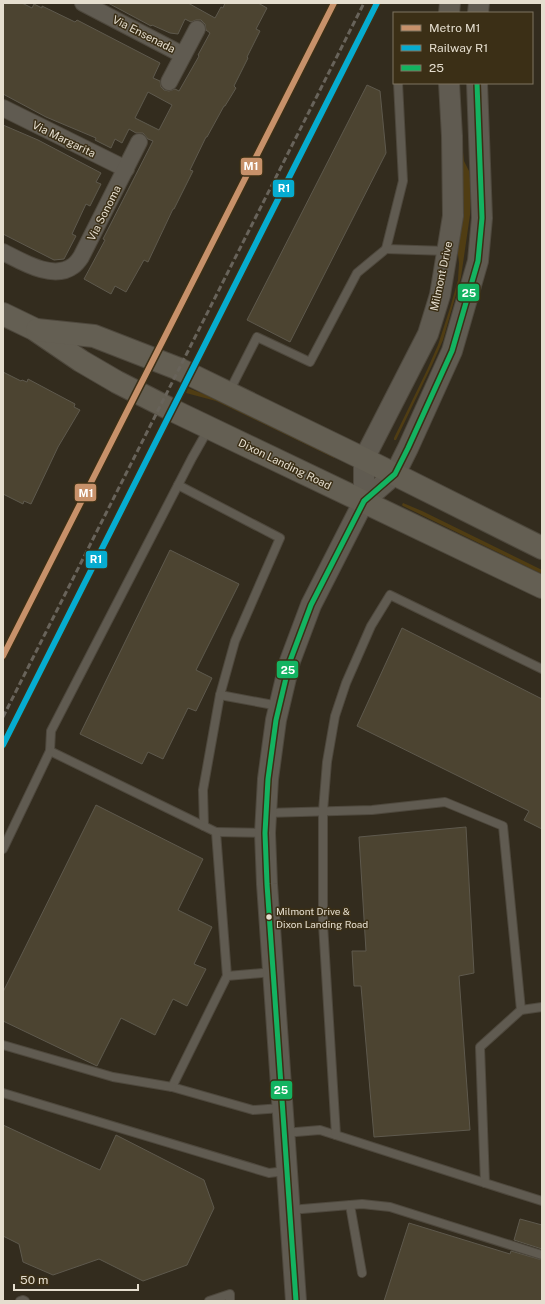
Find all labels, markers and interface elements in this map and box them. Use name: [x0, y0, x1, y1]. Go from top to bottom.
legend: [393, 12, 533, 84]
street label: Via Ensenada: [111, 13, 177, 55]
text: Metro M1: [429, 21, 480, 35]
text: Railway R1: [429, 41, 488, 55]
text: 25: [429, 61, 444, 75]
street label: Via Margarita: [30, 119, 98, 159]
line badge: M1: [240, 157, 263, 176]
text: M1: [244, 160, 258, 172]
line badge: R1: [272, 179, 295, 198]
text: R1: [278, 182, 290, 194]
street label: Via Sonoma: [85, 183, 123, 243]
street label: Milmont Drive: [428, 240, 454, 312]
line badge: 25: [457, 283, 480, 302]
text: 25: [462, 287, 476, 299]
street label: Dixon Landing Road: [237, 436, 333, 492]
line badge: M1: [74, 483, 97, 502]
text: M1: [79, 487, 93, 499]
line badge: R1: [85, 550, 108, 569]
text: R1: [90, 553, 102, 565]
line badge: 25: [276, 660, 299, 679]
text: 25: [281, 664, 295, 676]
place label: Milmont Drive & Dixon Landing Road: [276, 905, 368, 930]
marker: Milmont Drive & Dixon Landing Road: [264, 912, 274, 922]
line badge: 25: [270, 1080, 293, 1100]
text: 25: [274, 1084, 288, 1096]
scale bar: [14, 1266, 138, 1292]
text: 50 m: [20, 1273, 48, 1287]

